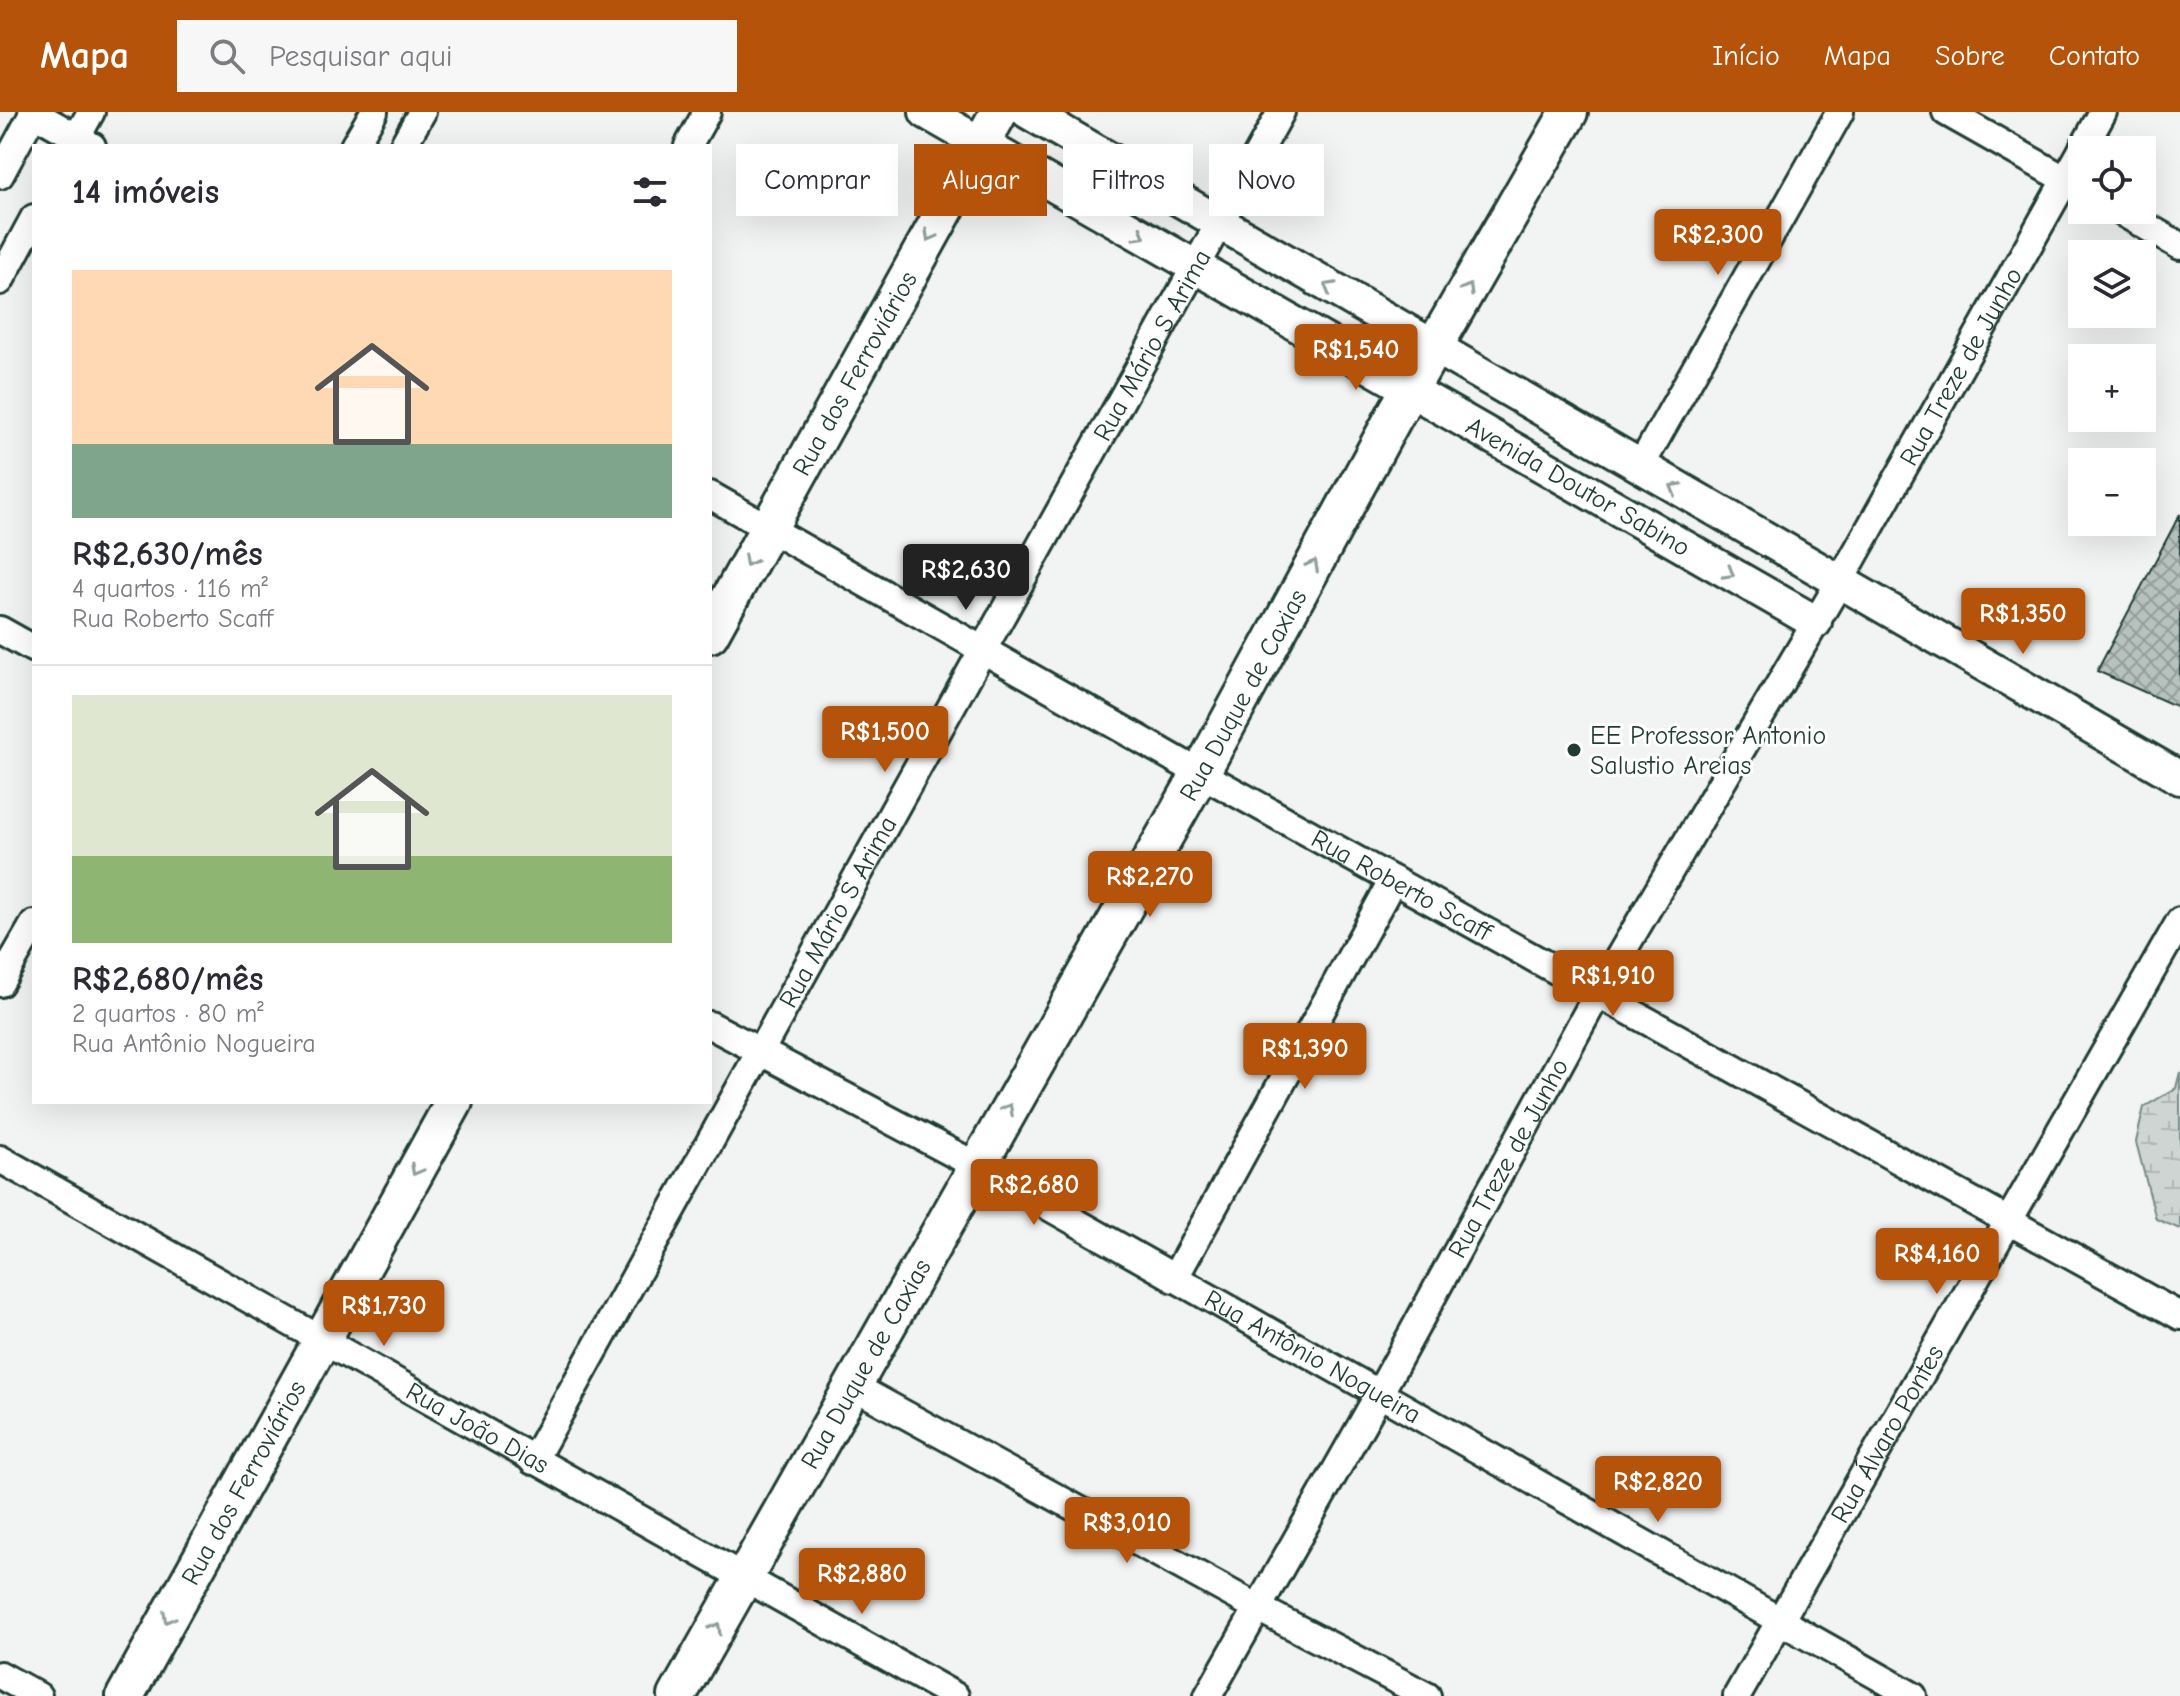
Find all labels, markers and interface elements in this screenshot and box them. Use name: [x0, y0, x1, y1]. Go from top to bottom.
search box: [177, 20, 737, 92]
text: Mapa: [40, 34, 129, 78]
icon: search: [205, 34, 249, 78]
text: Pesquisar aqui: [269, 39, 453, 74]
text: Início: [1712, 40, 1780, 72]
text: Mapa: [1824, 40, 1891, 72]
text: Sobre: [1935, 40, 2005, 72]
text: Contato: [2049, 40, 2140, 72]
map controls: [2068, 136, 2156, 536]
button: locate: [2068, 136, 2156, 224]
chip: Comprar: [736, 144, 898, 216]
chip: Alugar: [914, 144, 1047, 216]
chip: Filtros: [1063, 144, 1193, 216]
chip: Novo: [1209, 144, 1324, 216]
icon: filters: [628, 170, 672, 214]
text: 14 imóveis: [72, 172, 219, 212]
pin: R$2,300: [1644, 209, 1792, 277]
text: R$2,300: [1672, 220, 1764, 250]
one-way arrow: [1131, 225, 1145, 241]
one-way arrow: [924, 227, 940, 242]
button: layers: [2068, 240, 2156, 328]
street label: Rua Mário S Arima: [1088, 245, 1218, 446]
street label: Rua Treze de Junho: [1894, 262, 2029, 471]
street label: Rua dos Ferroviários: [787, 266, 924, 481]
one-way arrow: [1323, 281, 1338, 297]
one-way arrow: [1458, 284, 1474, 298]
icon: home: [300, 322, 444, 466]
pin: R$1,540: [1282, 324, 1430, 392]
text: R$1,540: [1313, 335, 1399, 365]
button: +: [2068, 344, 2156, 432]
street label: Avenida Doutor Sabino: [1460, 411, 1695, 563]
button: −: [2068, 448, 2156, 536]
one-way arrow: [1669, 482, 1683, 498]
text: R$2,630/mês: [72, 534, 263, 574]
pin: R$2,630: [892, 544, 1040, 612]
one-way arrow: [744, 553, 759, 568]
text: R$2,630: [921, 555, 1011, 585]
one-way arrow: [1304, 559, 1319, 573]
one-way arrow: [1720, 563, 1735, 579]
text: 4 quartos · 116 m²: [72, 574, 268, 604]
street label: Rua Duque de Caxias: [1174, 584, 1313, 806]
pin: R$1,350: [1949, 588, 2097, 656]
text: R$1,350: [1979, 599, 2067, 629]
text: Rua Roberto Scaff: [72, 604, 273, 634]
pin: R$1,500: [811, 706, 959, 774]
text: R$1,500: [840, 717, 930, 747]
place label: EE Professor Antonio Salustio Areias: [1590, 721, 1826, 781]
marker: EE Professor Antonio Salustio Areias: [1565, 741, 1583, 759]
icon: home: [300, 747, 444, 891]
street label: Rua Mário S Arima: [773, 811, 903, 1013]
street label: Rua Roberto Scaff: [1306, 824, 1498, 948]
pin: R$2,270: [1076, 851, 1224, 919]
text: R$2,270: [1106, 862, 1194, 892]
pin: R$1,910: [1539, 950, 1687, 1018]
text: R$2,680/mês: [72, 959, 263, 999]
text: R$1,910: [1571, 961, 1655, 991]
text: 2 quartos · 80 m²: [72, 999, 264, 1029]
pin: R$1,390: [1231, 1023, 1379, 1091]
text: Rua Antônio Nogueira: [72, 1029, 316, 1059]
text: R$1,390: [1261, 1034, 1349, 1064]
street label: Rua Treze de Junho: [1442, 1054, 1575, 1263]
one-way arrow: [999, 1103, 1014, 1117]
pin: R$2,680: [960, 1159, 1108, 1227]
one-way arrow: [410, 1161, 426, 1176]
text: R$2,680: [989, 1170, 1079, 1200]
pin: R$4,160: [1863, 1228, 2011, 1296]
text: R$4,160: [1894, 1239, 1980, 1269]
street label: Rua Duque de Caxias: [795, 1254, 938, 1474]
pin: R$1,730: [310, 1280, 458, 1348]
street label: Rua Antônio Nogueira: [1199, 1284, 1426, 1430]
text: R$1,730: [341, 1291, 427, 1321]
street label: Rua Álvaro Pontes: [1825, 1340, 1950, 1529]
street label: Rua dos Ferroviários: [176, 1376, 313, 1590]
street label: Rua João Dias: [401, 1376, 554, 1480]
pin: R$2,820: [1584, 1456, 1732, 1524]
text: R$2,820: [1613, 1467, 1703, 1497]
pin: R$3,010: [1053, 1497, 1201, 1565]
text: R$3,010: [1083, 1508, 1171, 1538]
pin: R$2,880: [788, 1548, 936, 1616]
text: R$2,880: [817, 1559, 907, 1589]
one-way arrow: [162, 1609, 178, 1624]
one-way arrow: [706, 1622, 722, 1637]

